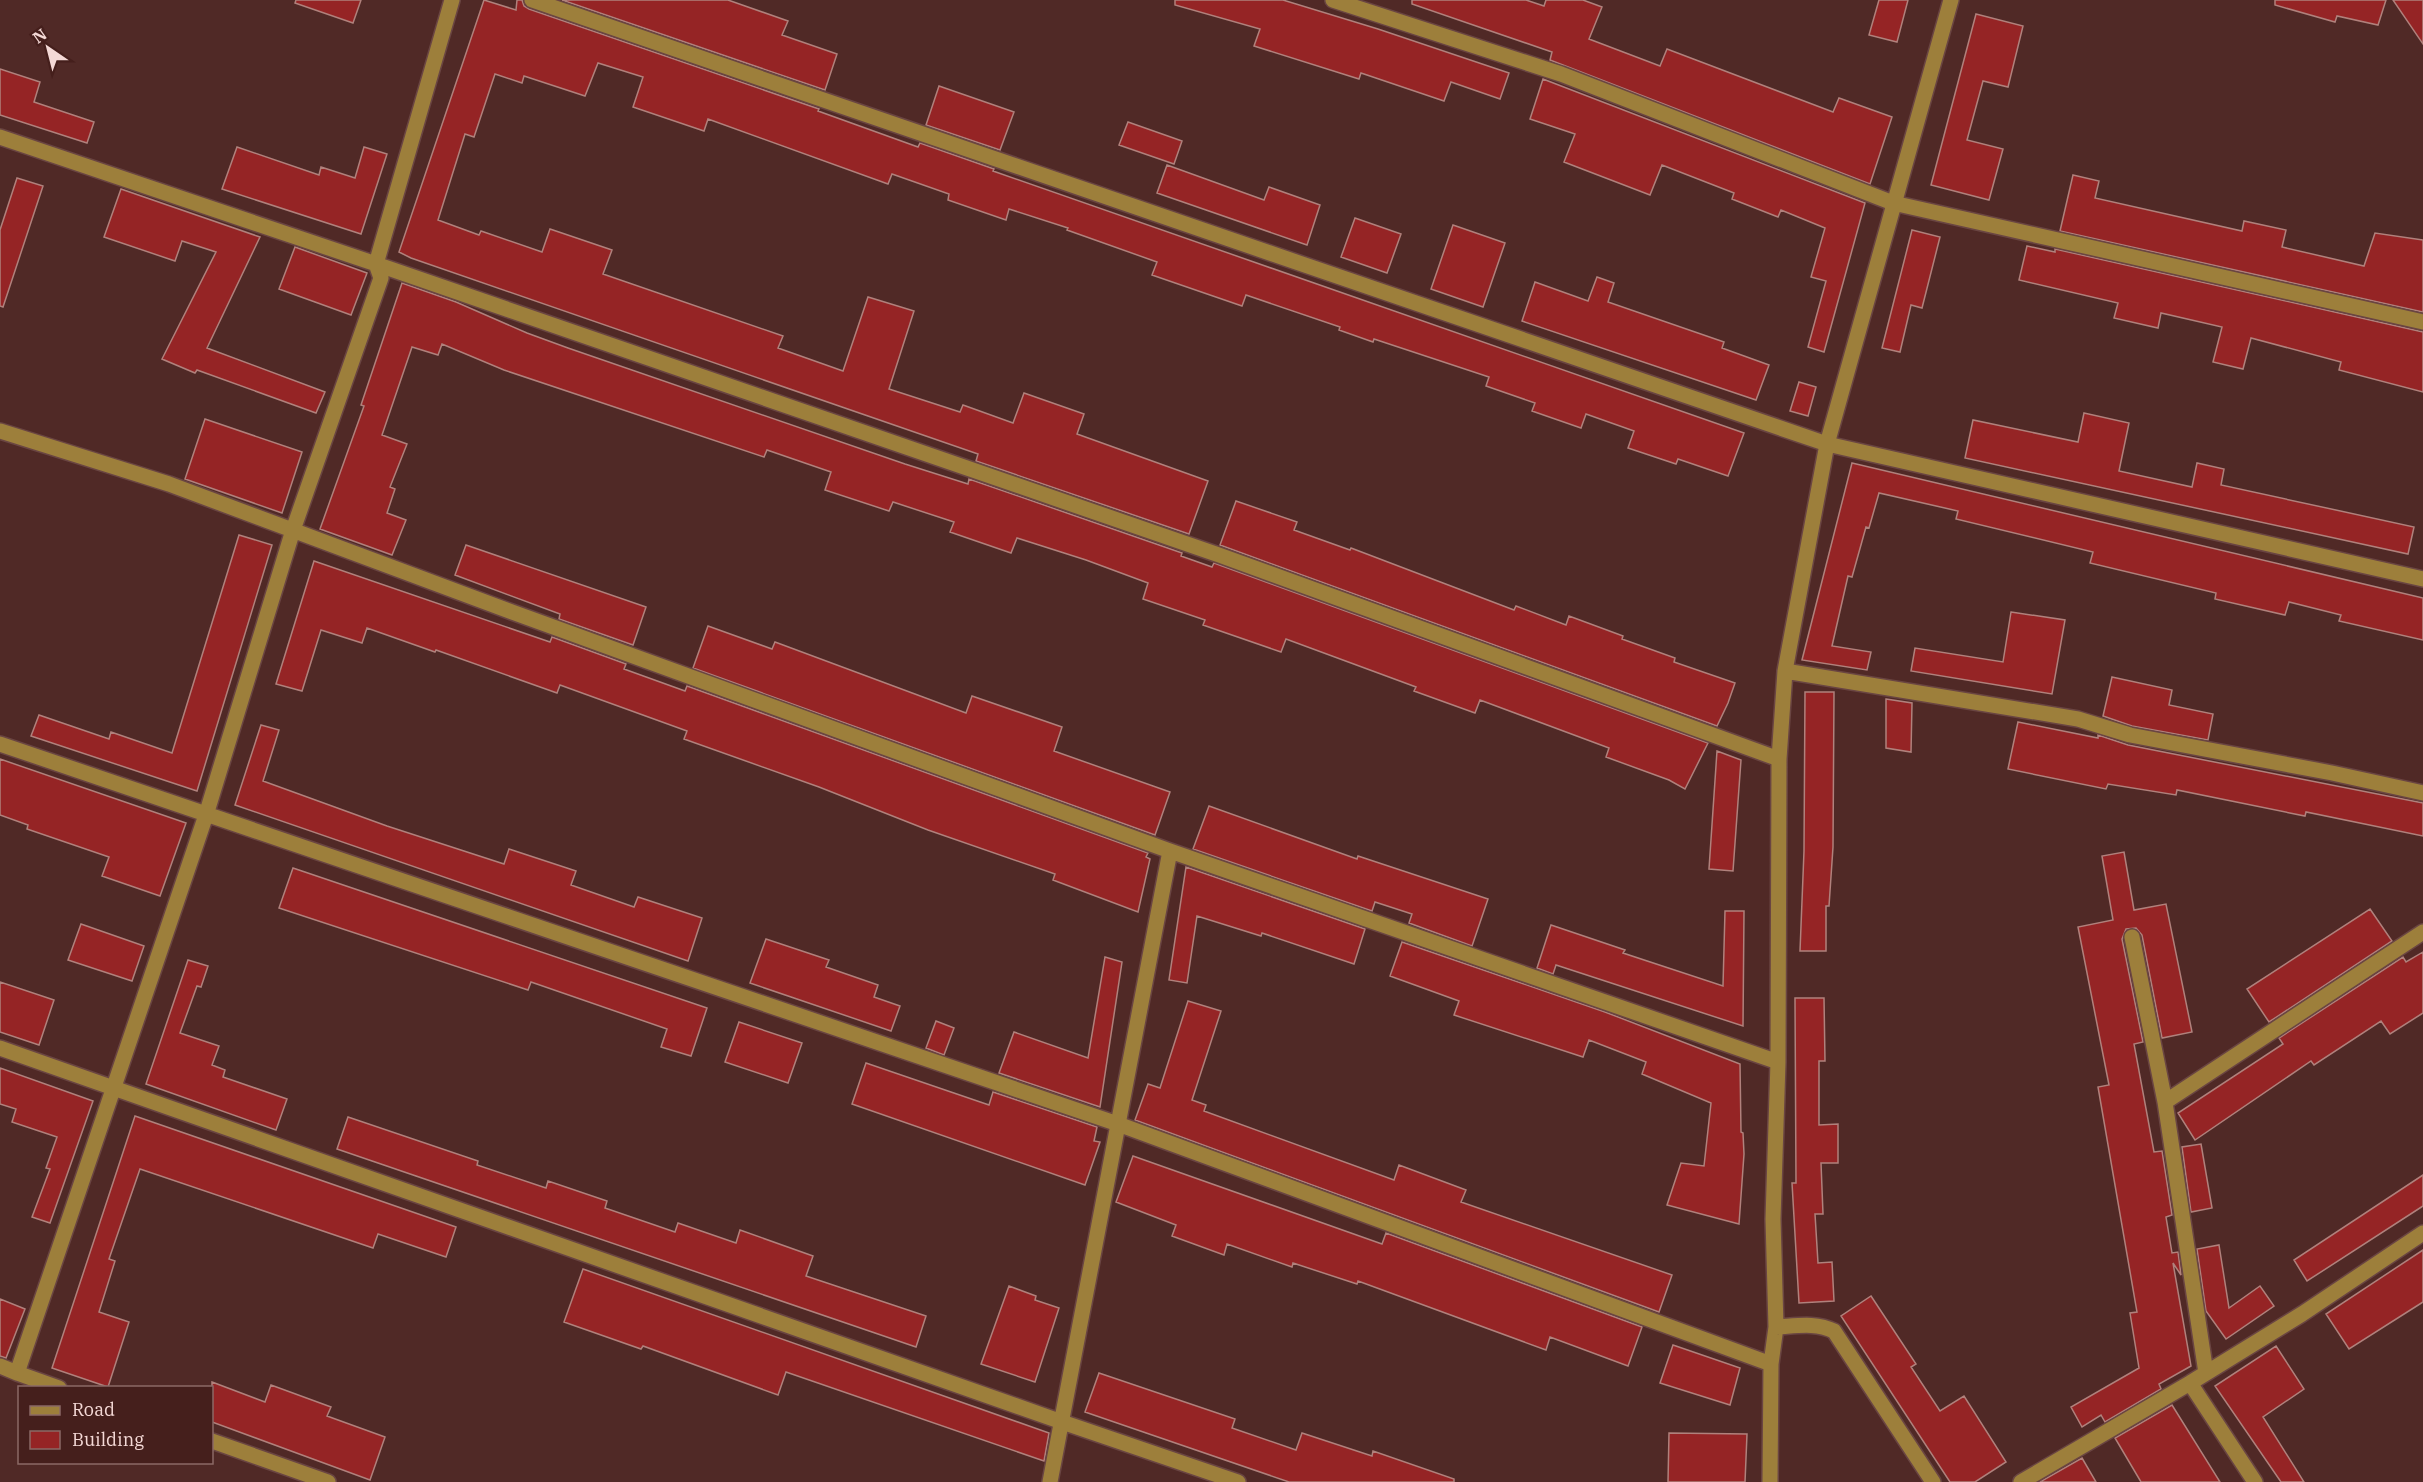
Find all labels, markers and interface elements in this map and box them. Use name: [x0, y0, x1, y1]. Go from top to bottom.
north arrow: [18, 18, 78, 78]
text: N: [28, 24, 50, 48]
legend: [18, 1386, 213, 1464]
text: Road: [72, 1398, 115, 1421]
text: Building: [72, 1428, 144, 1451]

